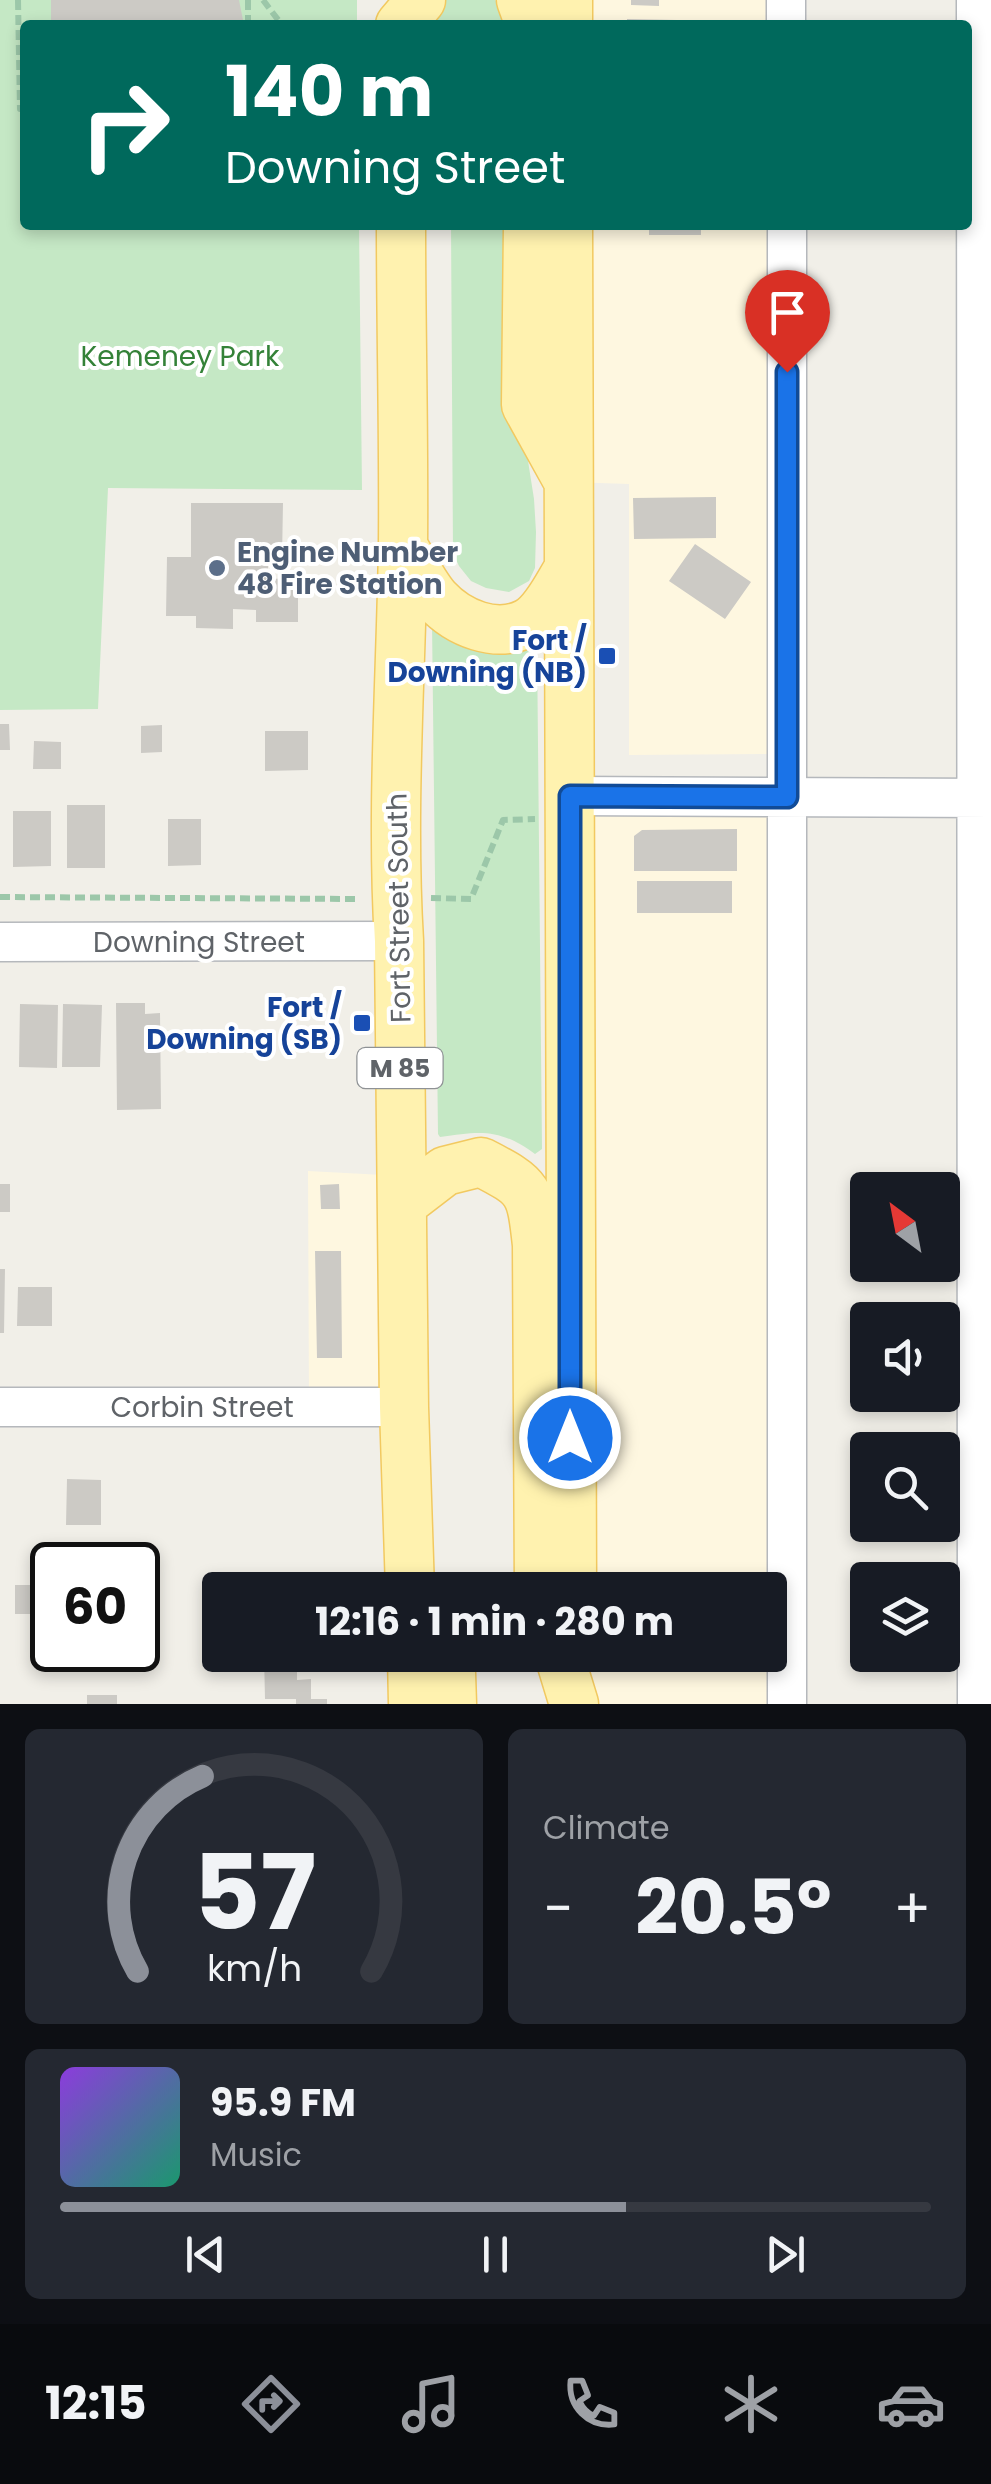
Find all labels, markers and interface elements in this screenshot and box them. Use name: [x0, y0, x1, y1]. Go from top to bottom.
text: 140 m: [225, 42, 433, 141]
icon: right: [60, 60, 190, 190]
text: Downing Street: [225, 136, 565, 199]
pin: [745, 270, 830, 373]
icon: arrive: [760, 285, 815, 340]
park label: Kemeney Park: [81, 337, 280, 376]
place label: Engine Number 48 Fire Station: [237, 533, 458, 604]
marker: Engine Number 48 Fire Station: [206, 557, 228, 579]
place label: Fort / Downing (NB): [387, 621, 587, 692]
marker: Fort / Downing (NB): [596, 645, 618, 667]
street label: Fort Street South: [377, 793, 421, 1023]
street label: Downing Street: [93, 923, 305, 962]
place label: Fort / Downing (SB): [146, 988, 342, 1059]
marker: Fort / Downing (SB): [351, 1012, 373, 1034]
road number: M 85: [358, 1048, 442, 1088]
north arrow: [850, 1172, 960, 1282]
map controls: [850, 1172, 960, 1672]
button: sound: [850, 1302, 960, 1412]
position arrow: [518, 1386, 622, 1490]
street label: Corbin Street: [110, 1388, 294, 1427]
button: search: [850, 1432, 960, 1542]
speed limit sign: 60: [30, 1542, 160, 1672]
button: layers: [850, 1562, 960, 1672]
text: 12:16 · 1 min · 280 m: [315, 1595, 674, 1648]
text: Climate: [543, 1805, 670, 1850]
text: 57: [192, 1820, 316, 1965]
text: 20.5°: [635, 1855, 832, 1960]
text: −: [543, 1870, 573, 1947]
text: +: [893, 1870, 931, 1947]
text: km/h: [206, 1943, 302, 1994]
text: 95.9 FM: [210, 2076, 356, 2129]
text: Music: [210, 2132, 302, 2177]
icon: previous: [178, 2227, 233, 2282]
icon: pause: [468, 2227, 523, 2282]
icon: next: [758, 2227, 813, 2282]
icon: directions: [236, 2369, 306, 2439]
icon: music: [396, 2369, 466, 2439]
icon: phone: [556, 2369, 626, 2439]
icon: climate: [716, 2369, 786, 2439]
icon: car: [876, 2369, 946, 2439]
text: 12:15: [45, 2372, 147, 2435]

